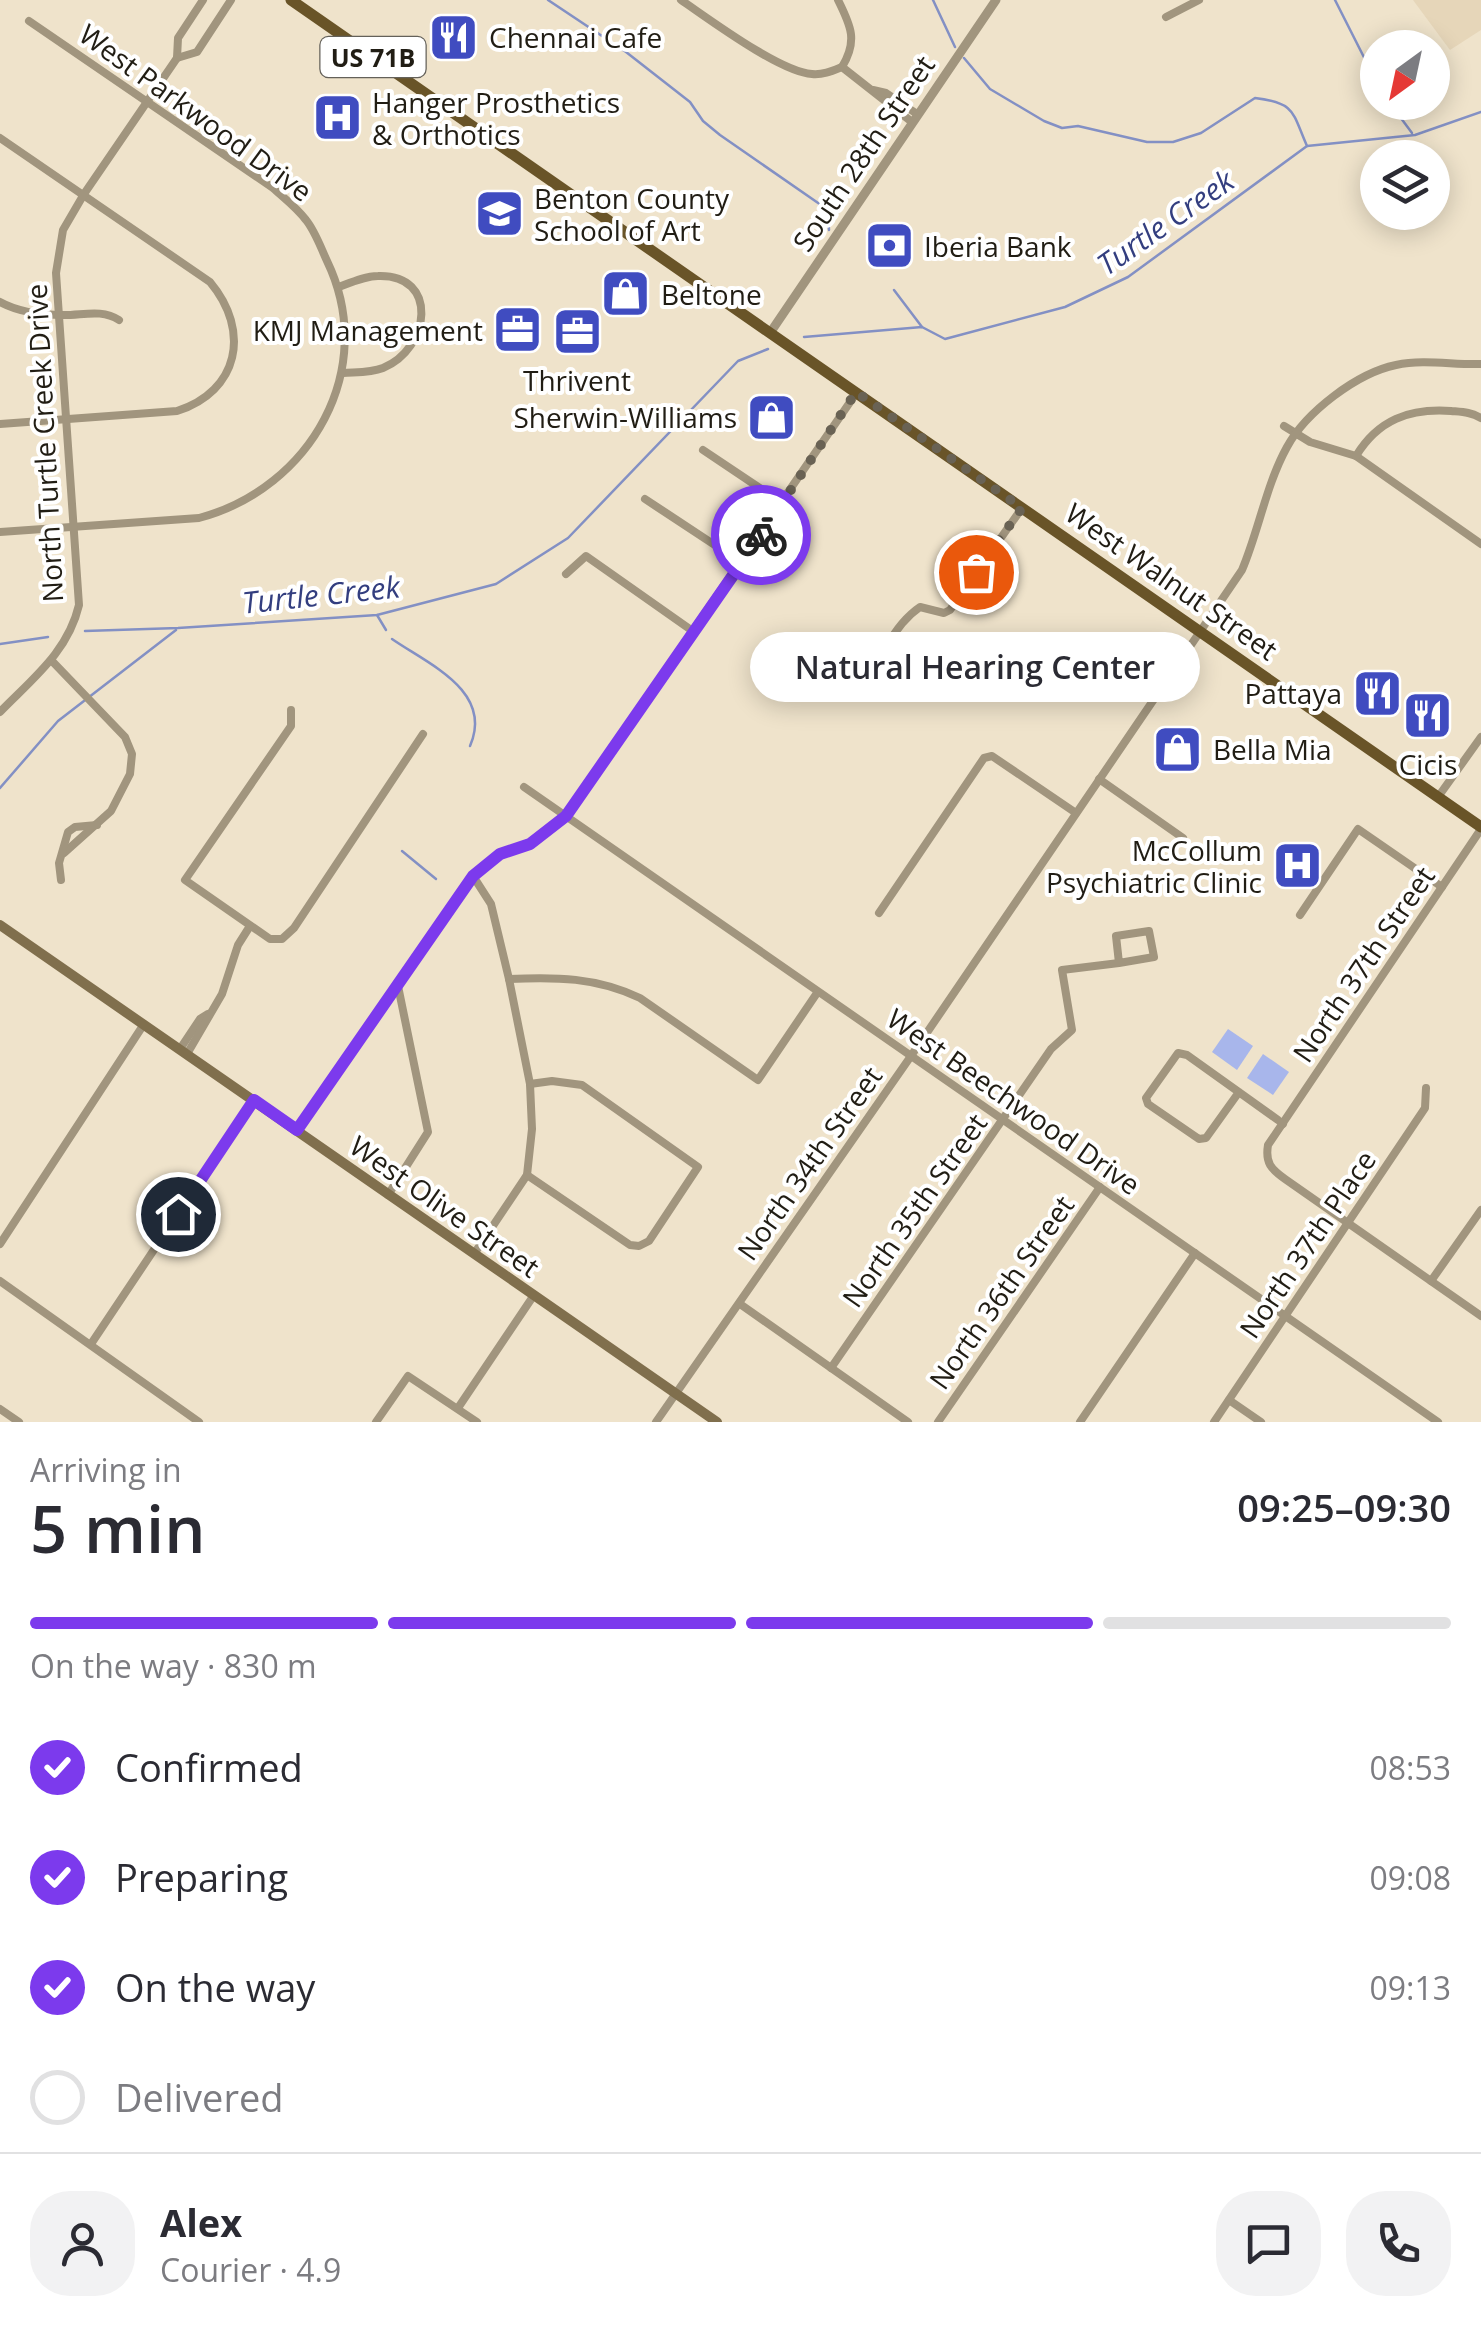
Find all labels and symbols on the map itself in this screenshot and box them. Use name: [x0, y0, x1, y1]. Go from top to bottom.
restaurant icon: Chennai Cafe: [428, 11, 480, 63]
street label: West Parkwood Drive: [72, 15, 320, 209]
place label: Chennai Cafe: [489, 18, 662, 56]
north arrow: [1360, 30, 1450, 120]
road number: US 71B: [320, 37, 426, 77]
street label: South 28th Street: [783, 48, 943, 258]
place label: Hanger Prosthetics & Orthotics: [372, 83, 620, 153]
hospital icon: Hanger Prosthetics & Orthotics: [311, 92, 363, 144]
water label: Turtle Creek: [1088, 159, 1243, 284]
place label: Benton County School of Art: [534, 179, 730, 249]
school or university icon: Benton County School of Art: [473, 188, 525, 240]
bank icon: Iberia Bank: [863, 220, 915, 272]
place label: Iberia Bank: [924, 227, 1072, 265]
shop icon: Beltone: [600, 268, 652, 320]
place label: Beltone: [661, 275, 762, 313]
street label: North Turtle Creek Drive: [17, 283, 71, 603]
office icon: KMJ Management: [492, 304, 544, 356]
office icon: Thrivent: [551, 306, 603, 358]
place label: KMJ Management: [253, 311, 483, 349]
place label: Thrivent: [523, 361, 631, 399]
shop icon: Sherwin-Williams: [746, 391, 798, 443]
place label: Sherwin-Williams: [513, 398, 737, 436]
courier: [711, 485, 811, 585]
street label: West Walnut Street: [1059, 494, 1285, 668]
pin: [934, 530, 1019, 615]
water label: Turtle Creek: [240, 565, 403, 623]
callout: Natural Hearing Center: [751, 632, 1201, 702]
restaurant icon: Pattaya: [1351, 667, 1403, 719]
place label: Pattaya: [1244, 674, 1342, 712]
restaurant icon: Cicis: [1402, 690, 1454, 742]
shop icon: Bella Mia: [1152, 723, 1204, 775]
place label: Bella Mia: [1213, 730, 1332, 768]
place label: Cicis: [1399, 745, 1457, 783]
place label: McCollum Psychiatric Clinic: [1046, 831, 1262, 901]
hospital icon: McCollum Psychiatric Clinic: [1271, 840, 1323, 892]
street label: North 37th Street: [1283, 859, 1443, 1069]
street label: West Beechwood Drive: [880, 999, 1148, 1203]
street label: North 34th Street: [728, 1059, 890, 1267]
street label: North 35th Street: [833, 1106, 995, 1314]
street label: West Olive Street: [343, 1126, 547, 1286]
street label: North 37th Place: [1230, 1143, 1384, 1345]
pin: [136, 1172, 221, 1257]
street label: North 36th Street: [920, 1188, 1082, 1396]

